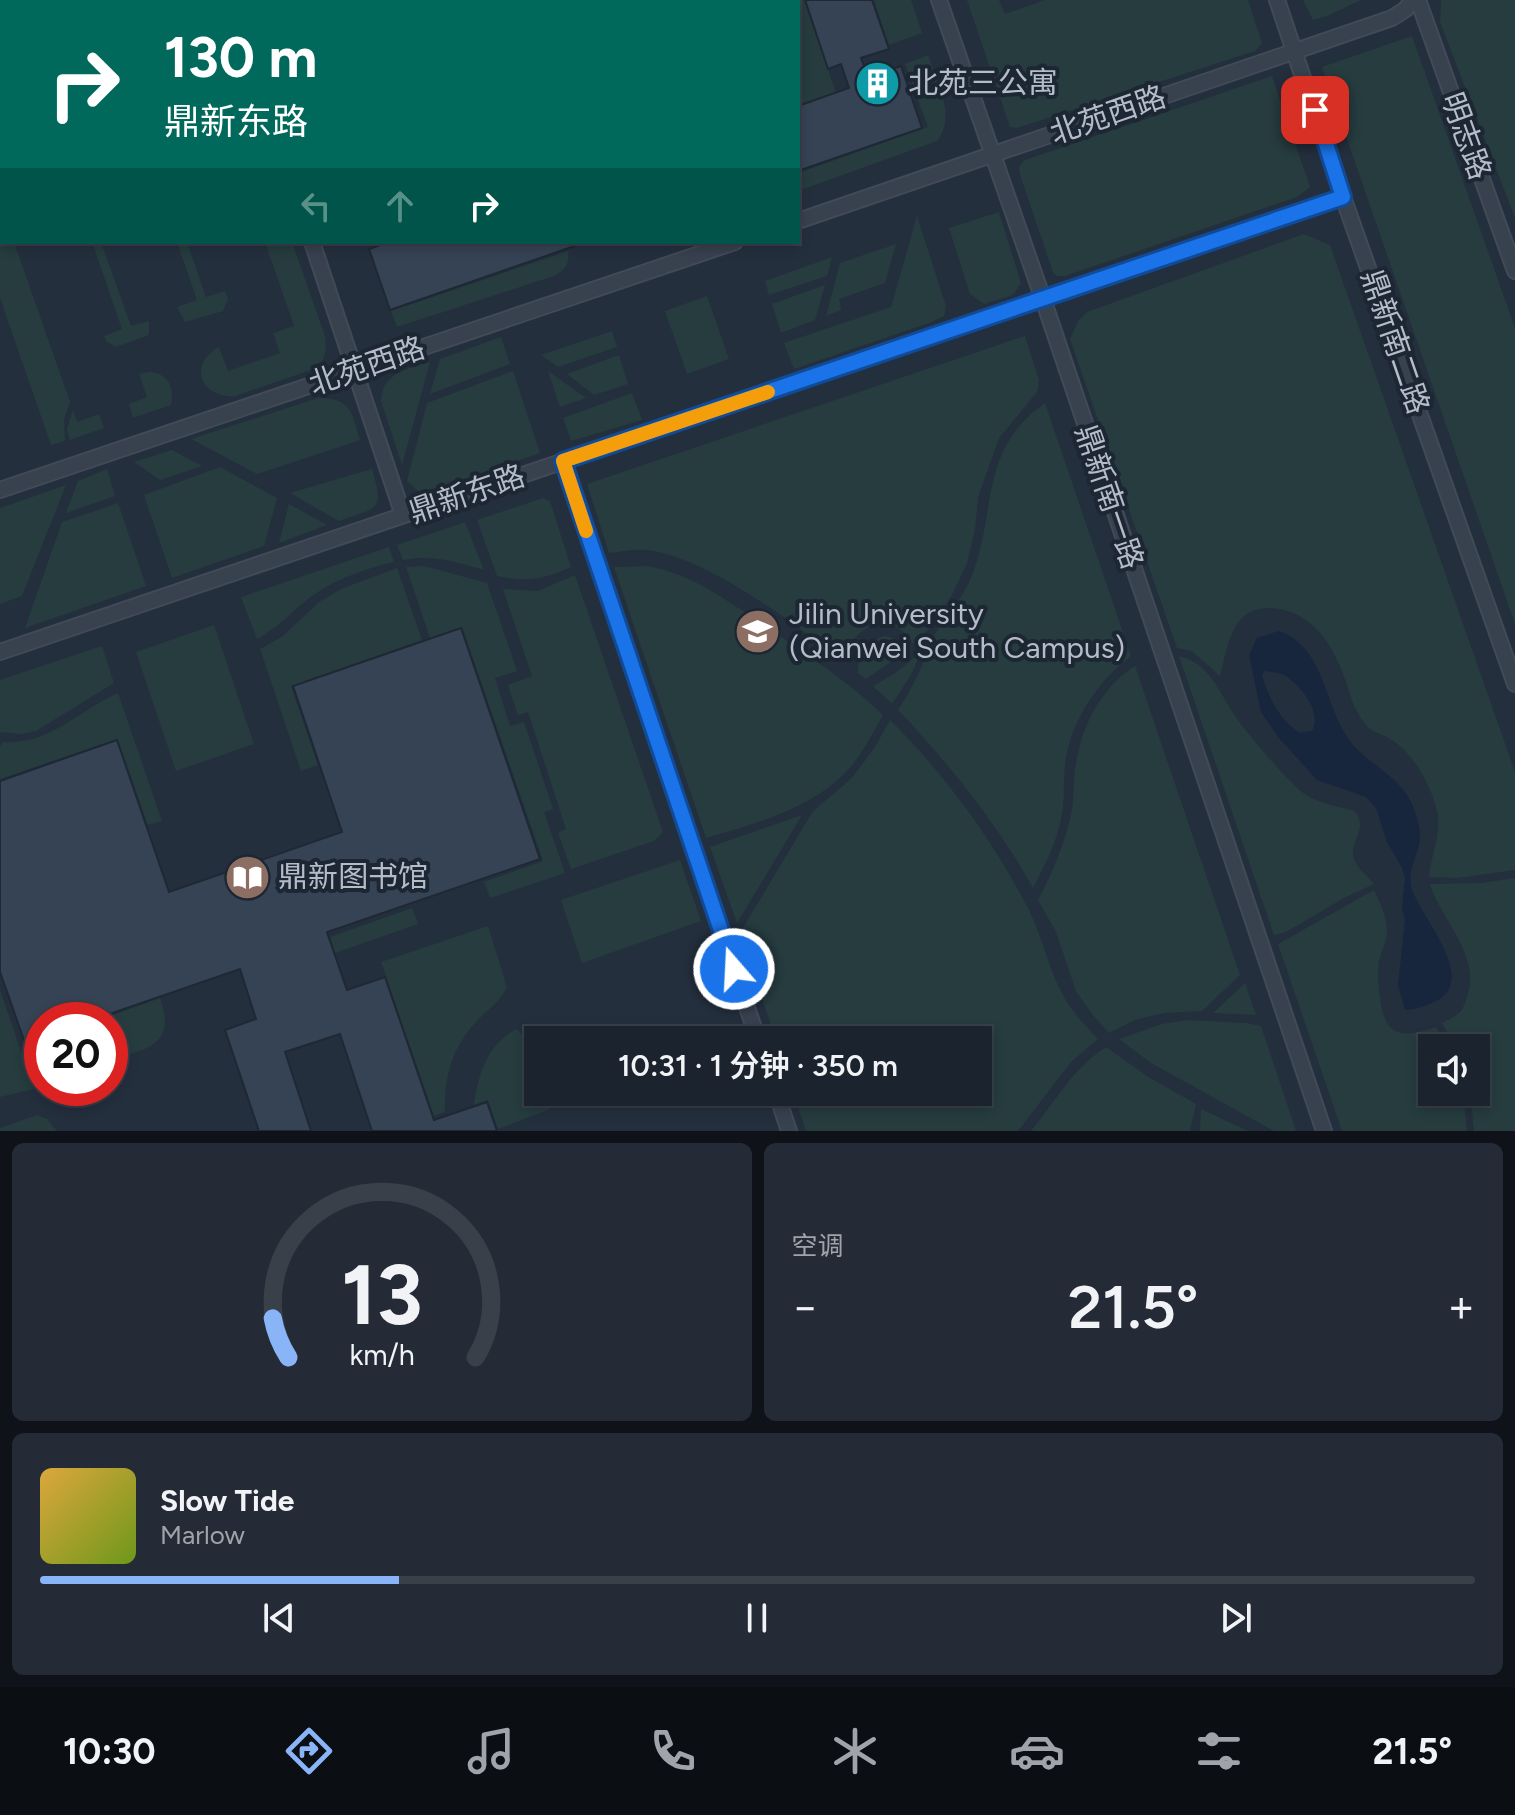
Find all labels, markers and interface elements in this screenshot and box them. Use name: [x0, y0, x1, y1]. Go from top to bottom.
text: 130 m: [164, 24, 317, 91]
icon: right: [32, 32, 136, 136]
building icon: 北苑三公寓: [853, 59, 901, 107]
place label: 北苑三公寓: [908, 64, 1058, 101]
pin: [1281, 76, 1349, 144]
street label: 北苑西路: [1045, 78, 1171, 152]
street label: 明志路: [1434, 87, 1499, 184]
icon: arrive: [1293, 88, 1337, 132]
text: 鼎新东路: [164, 100, 308, 143]
icon: left: [294, 184, 338, 228]
icon: ahead: [378, 184, 422, 228]
icon: right: [462, 184, 506, 228]
street label: 鼎新南二路: [1354, 265, 1437, 419]
street label: 北苑西路: [304, 329, 430, 403]
street label: 鼎新南一路: [1068, 420, 1151, 574]
street label: 鼎新东路: [404, 457, 530, 531]
place label: Jilin University (Qianwei South Campus): [789, 595, 1125, 666]
school or university icon: Jilin University (Qianwei South Campus): [734, 607, 782, 655]
library icon: 鼎新图书馆: [223, 853, 271, 901]
place label: 鼎新图书馆: [278, 858, 428, 895]
position arrow: [692, 927, 776, 1011]
speed limit sign: 20: [24, 1002, 128, 1106]
map controls: [1418, 1034, 1490, 1106]
button: sound: [1418, 1034, 1490, 1106]
text: 10:31 · 1 分钟 · 350 m: [618, 1047, 898, 1084]
text: 空调: [792, 1230, 844, 1262]
text: 13: [341, 1245, 422, 1345]
text: 21.5°: [1068, 1271, 1198, 1343]
text: −: [792, 1280, 819, 1333]
text: +: [1448, 1280, 1475, 1333]
text: km/h: [349, 1338, 414, 1372]
text: Slow Tide: [160, 1482, 294, 1519]
text: Marlow: [160, 1519, 245, 1551]
icon: previous: [257, 1596, 301, 1640]
icon: pause: [735, 1596, 779, 1640]
icon: next: [1214, 1596, 1258, 1640]
icon: directions: [281, 1723, 337, 1779]
icon: music: [463, 1723, 519, 1779]
icon: phone: [645, 1723, 701, 1779]
icon: climate: [827, 1723, 883, 1779]
icon: car: [1009, 1723, 1065, 1779]
icon: filters: [1191, 1723, 1247, 1779]
text: 10:30: [63, 1730, 156, 1773]
text: 21.5°: [1373, 1730, 1452, 1773]

